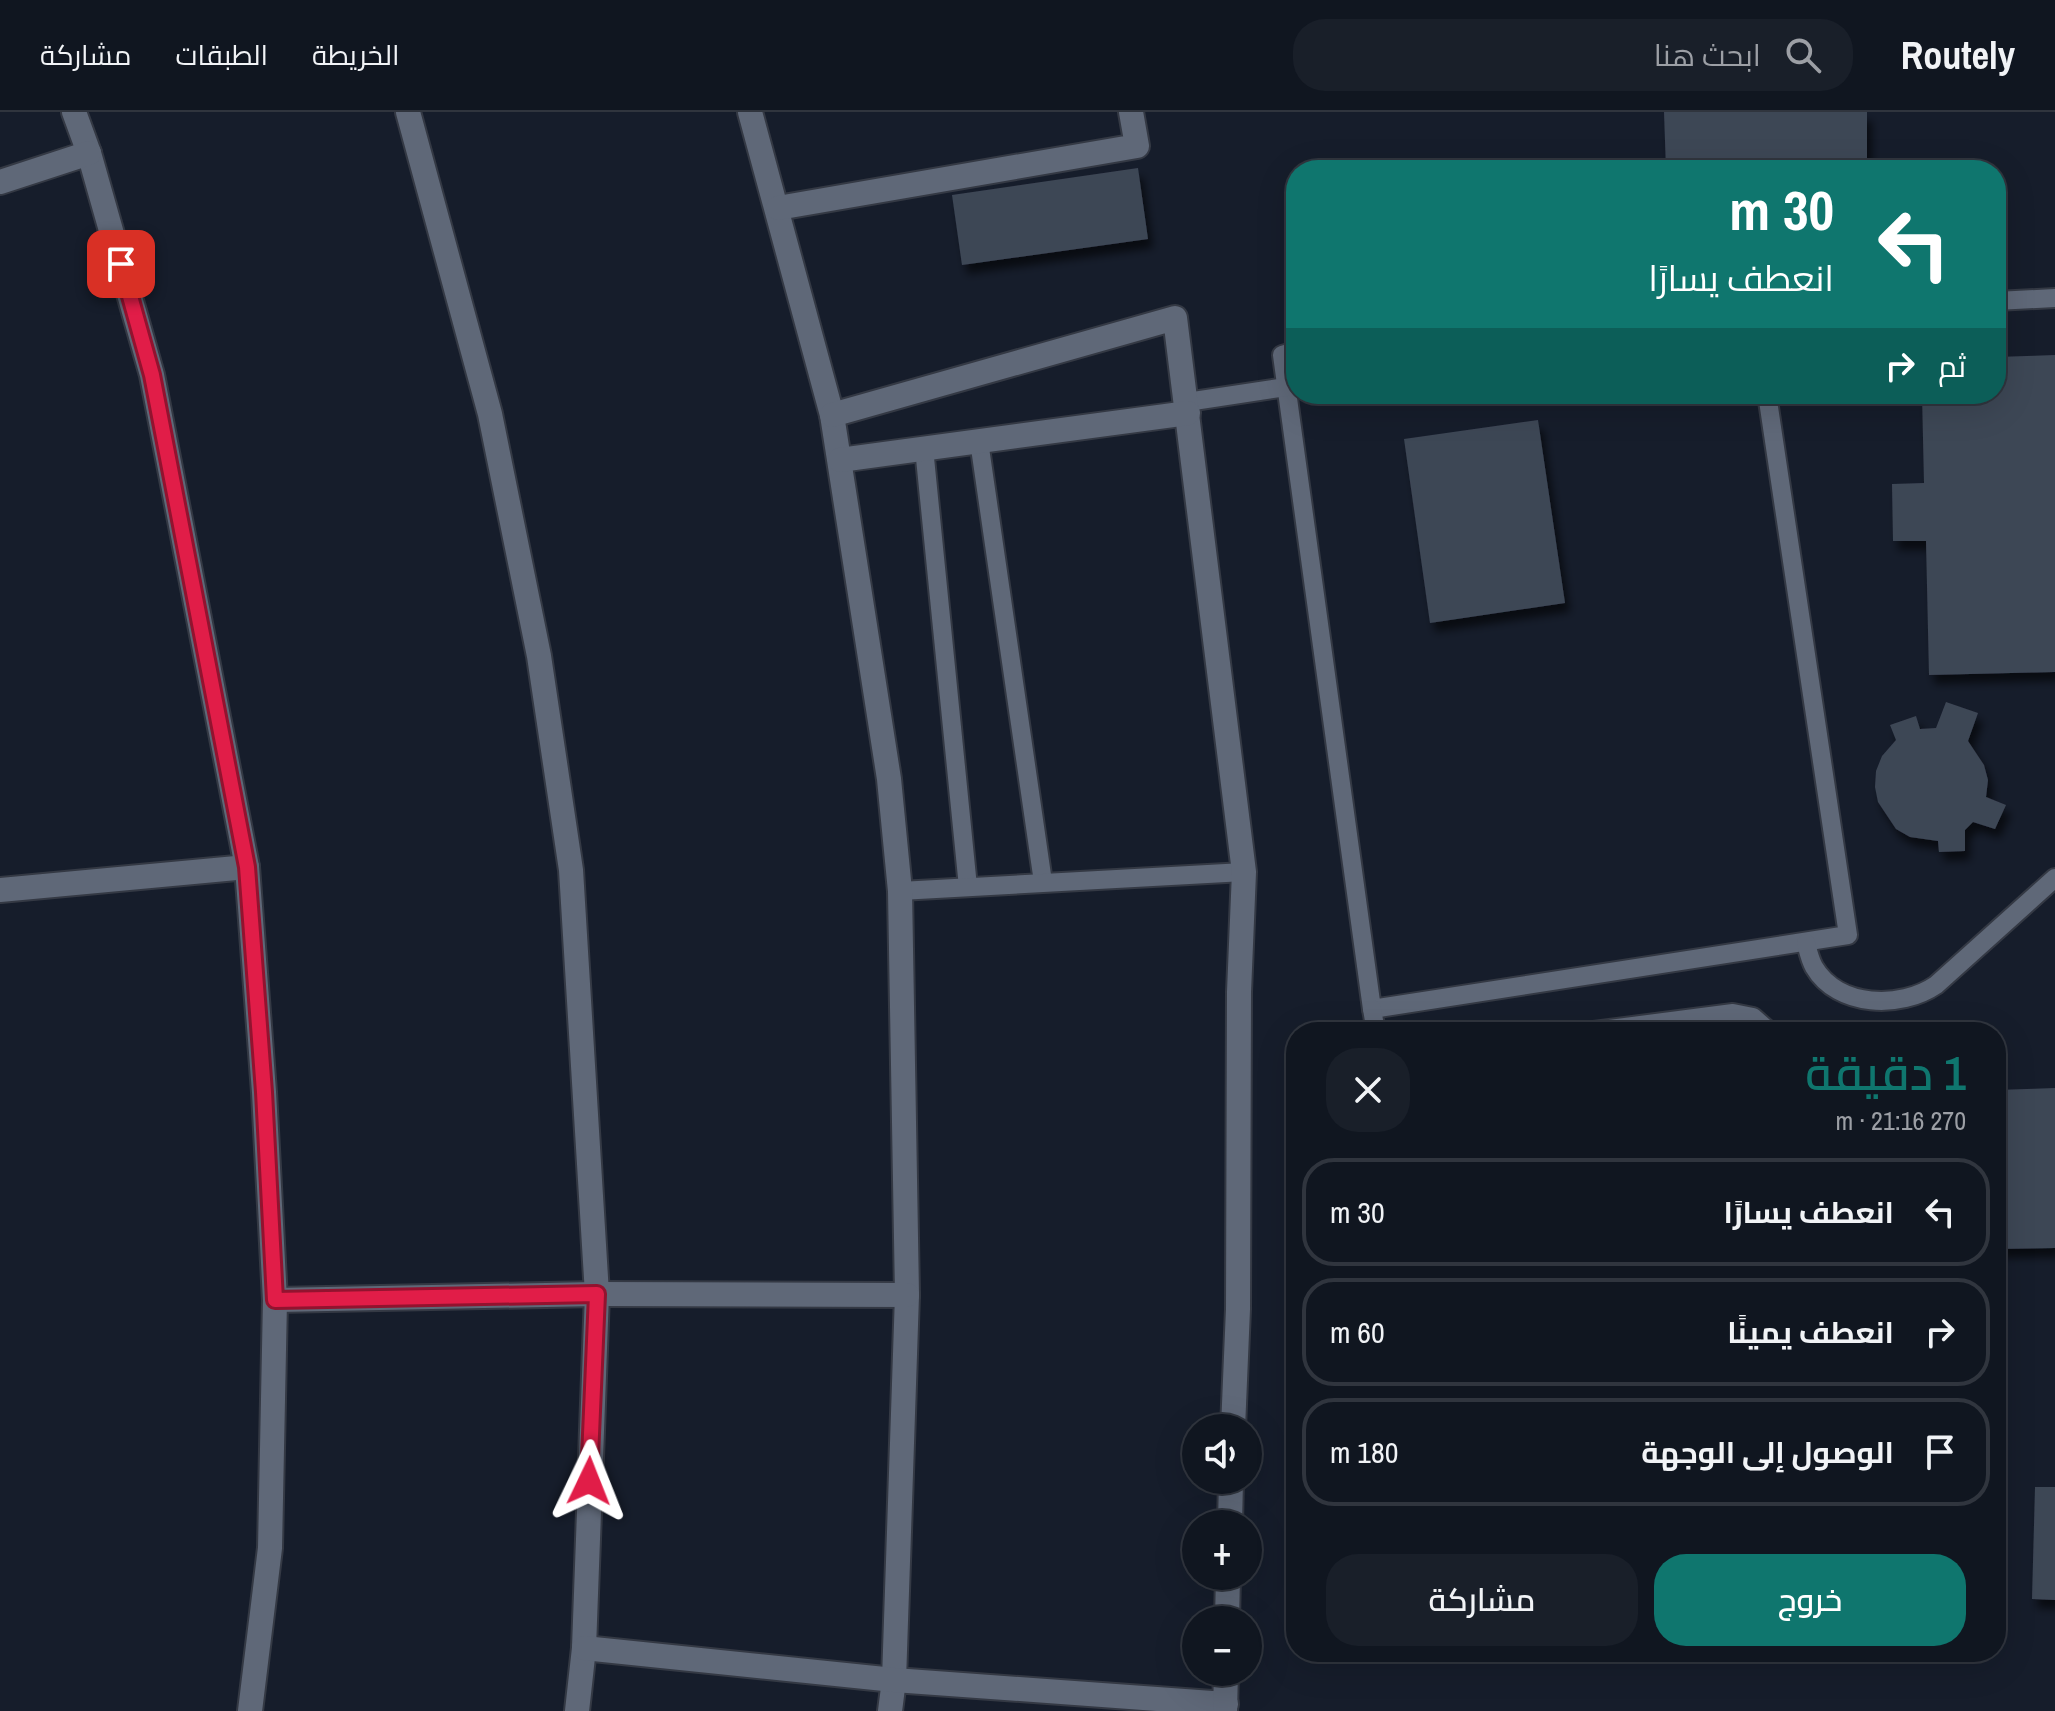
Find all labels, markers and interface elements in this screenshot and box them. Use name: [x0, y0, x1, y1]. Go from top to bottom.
search box: [1293, 19, 1853, 91]
text: Routely: [1901, 30, 2015, 81]
icon: search: [1781, 33, 1825, 77]
text: ابحث هنا: [1654, 35, 1761, 75]
text: مشاركة: [40, 36, 131, 74]
text: الطبقات: [175, 36, 268, 74]
text: الخريطة: [312, 36, 399, 74]
text: 30 m: [1729, 172, 1834, 247]
icon: left: [1862, 192, 1966, 296]
pin: [87, 230, 155, 298]
icon: arrive: [99, 242, 143, 286]
text: انعطف يسارًا: [1648, 254, 1834, 302]
icon: right: [1878, 344, 1922, 388]
text: ثم: [1938, 346, 1966, 386]
text: 1 دقيقة: [1805, 1040, 1966, 1105]
button: close: [1326, 1048, 1410, 1132]
text: 270 m · 21:16: [1836, 1103, 1966, 1138]
icon: left: [1918, 1190, 1962, 1234]
text: 30 m: [1330, 1192, 1385, 1232]
text: انعطف يسارًا: [1724, 1192, 1894, 1232]
icon: right: [1918, 1310, 1962, 1354]
text: 60 m: [1330, 1312, 1385, 1352]
text: انعطف يمينًا: [1727, 1312, 1894, 1352]
map controls: [1182, 1414, 1262, 1686]
button: sound: [1182, 1414, 1262, 1494]
icon: arrive: [1918, 1430, 1962, 1474]
text: 180 m: [1330, 1432, 1398, 1472]
text: الوصول إلى الوجهة: [1641, 1432, 1894, 1472]
position arrow: [547, 1439, 631, 1523]
button: +: [1182, 1510, 1262, 1590]
button: مشاركة: [1326, 1554, 1638, 1646]
button: خروج: [1654, 1554, 1966, 1646]
button: −: [1182, 1606, 1262, 1686]

